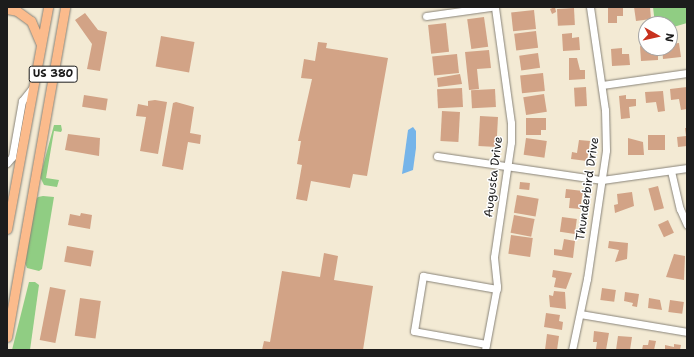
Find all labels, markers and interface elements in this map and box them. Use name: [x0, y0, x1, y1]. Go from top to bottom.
north arrow: [638, 16, 678, 56]
text: N: [661, 32, 677, 43]
road number: US 380: [28, 65, 78, 83]
street label: Augusta Drive: [482, 136, 506, 218]
street label: Thunderbird Drive: [574, 136, 602, 242]

